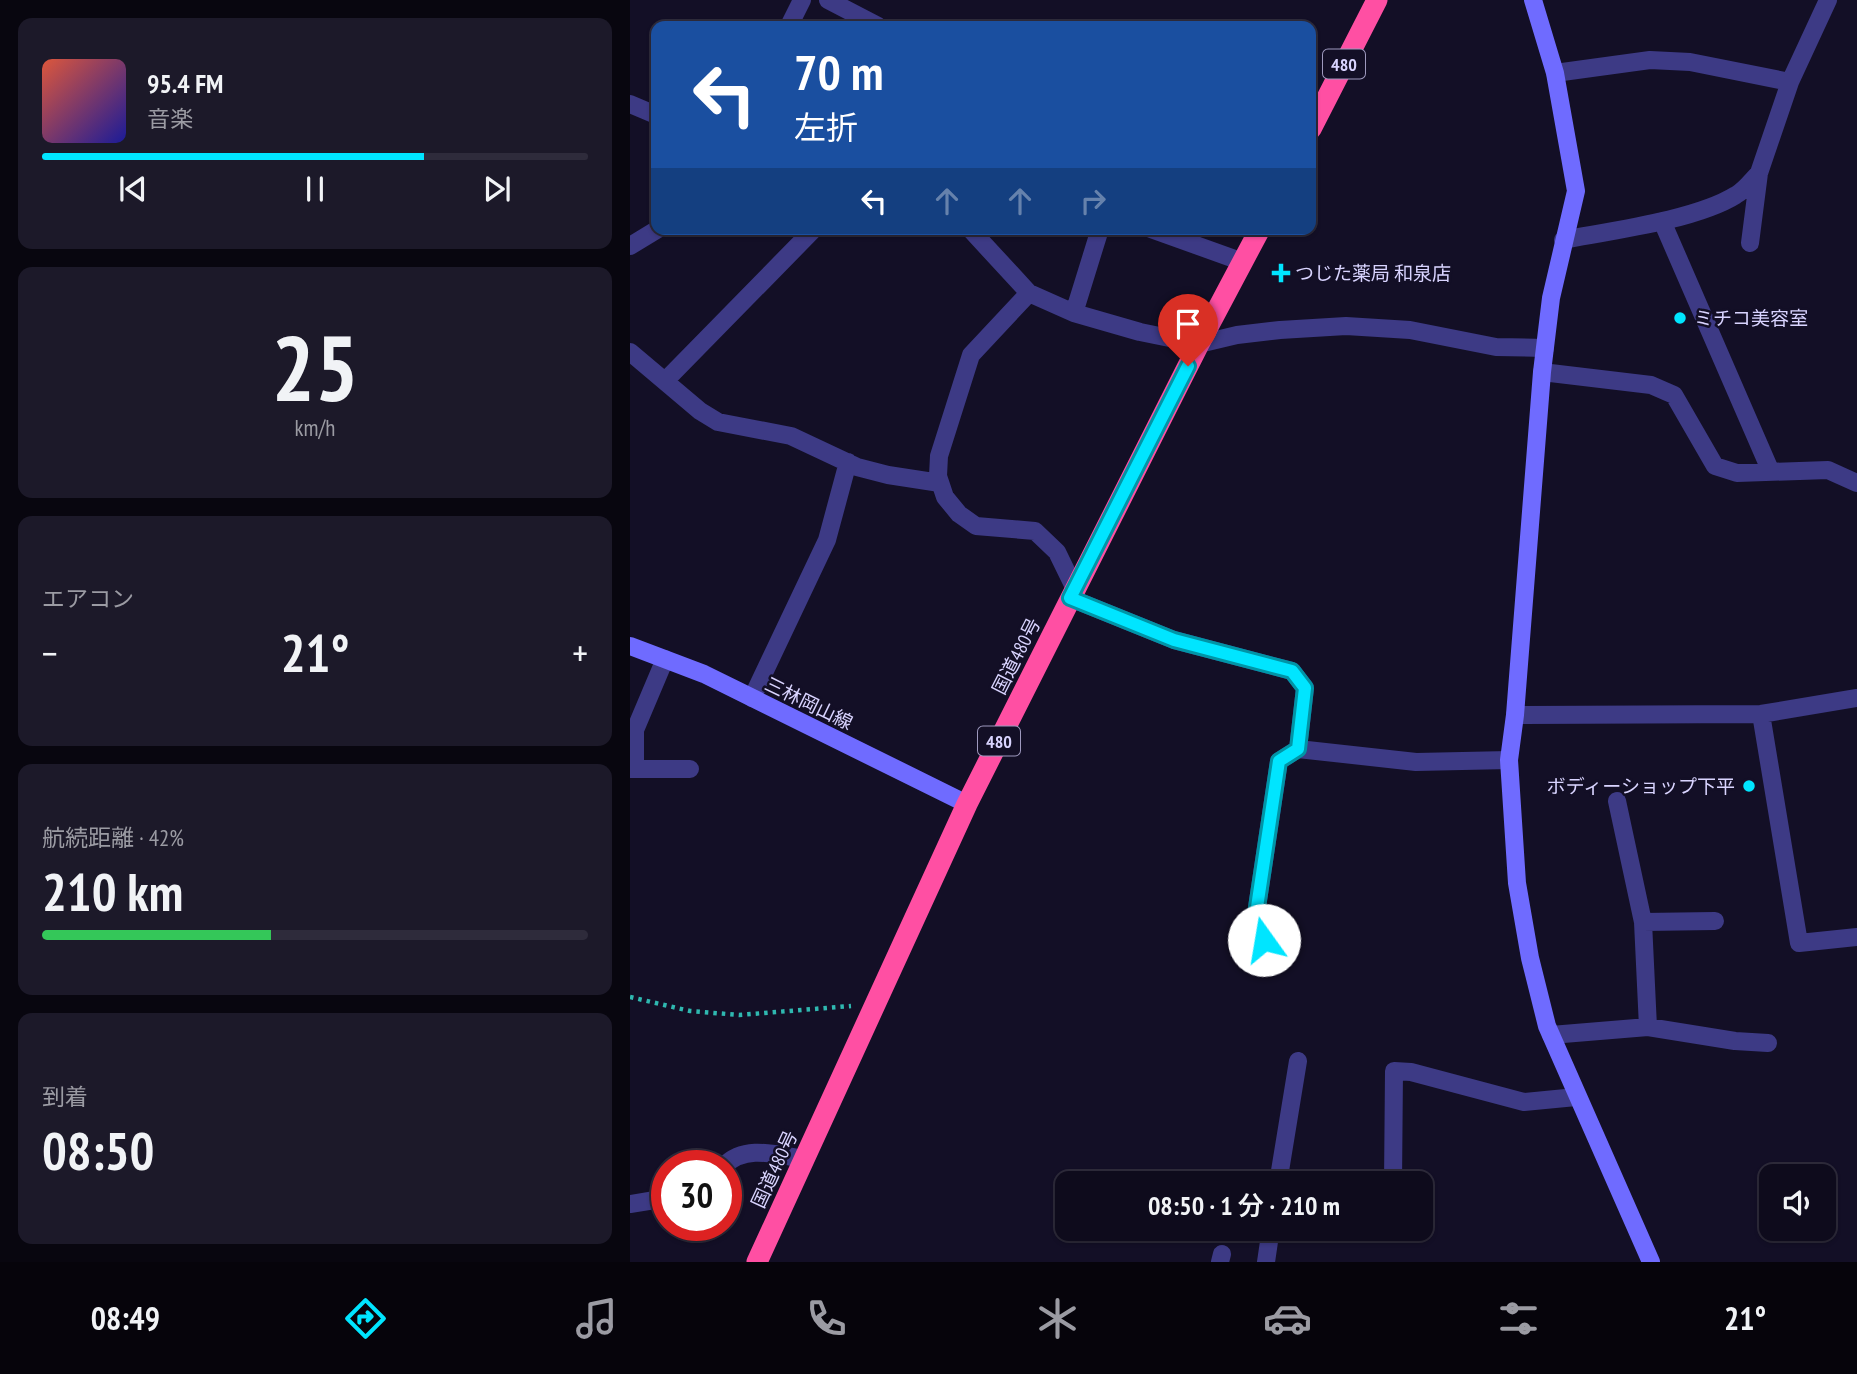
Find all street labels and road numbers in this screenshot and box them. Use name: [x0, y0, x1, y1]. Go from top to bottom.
road number: 480: [1323, 50, 1365, 78]
street label: 国道480号: [987, 614, 1045, 698]
street label: 三林岡山線: [761, 671, 857, 735]
road number: 480: [978, 726, 1020, 756]
street label: 国道480号: [746, 1126, 802, 1212]

